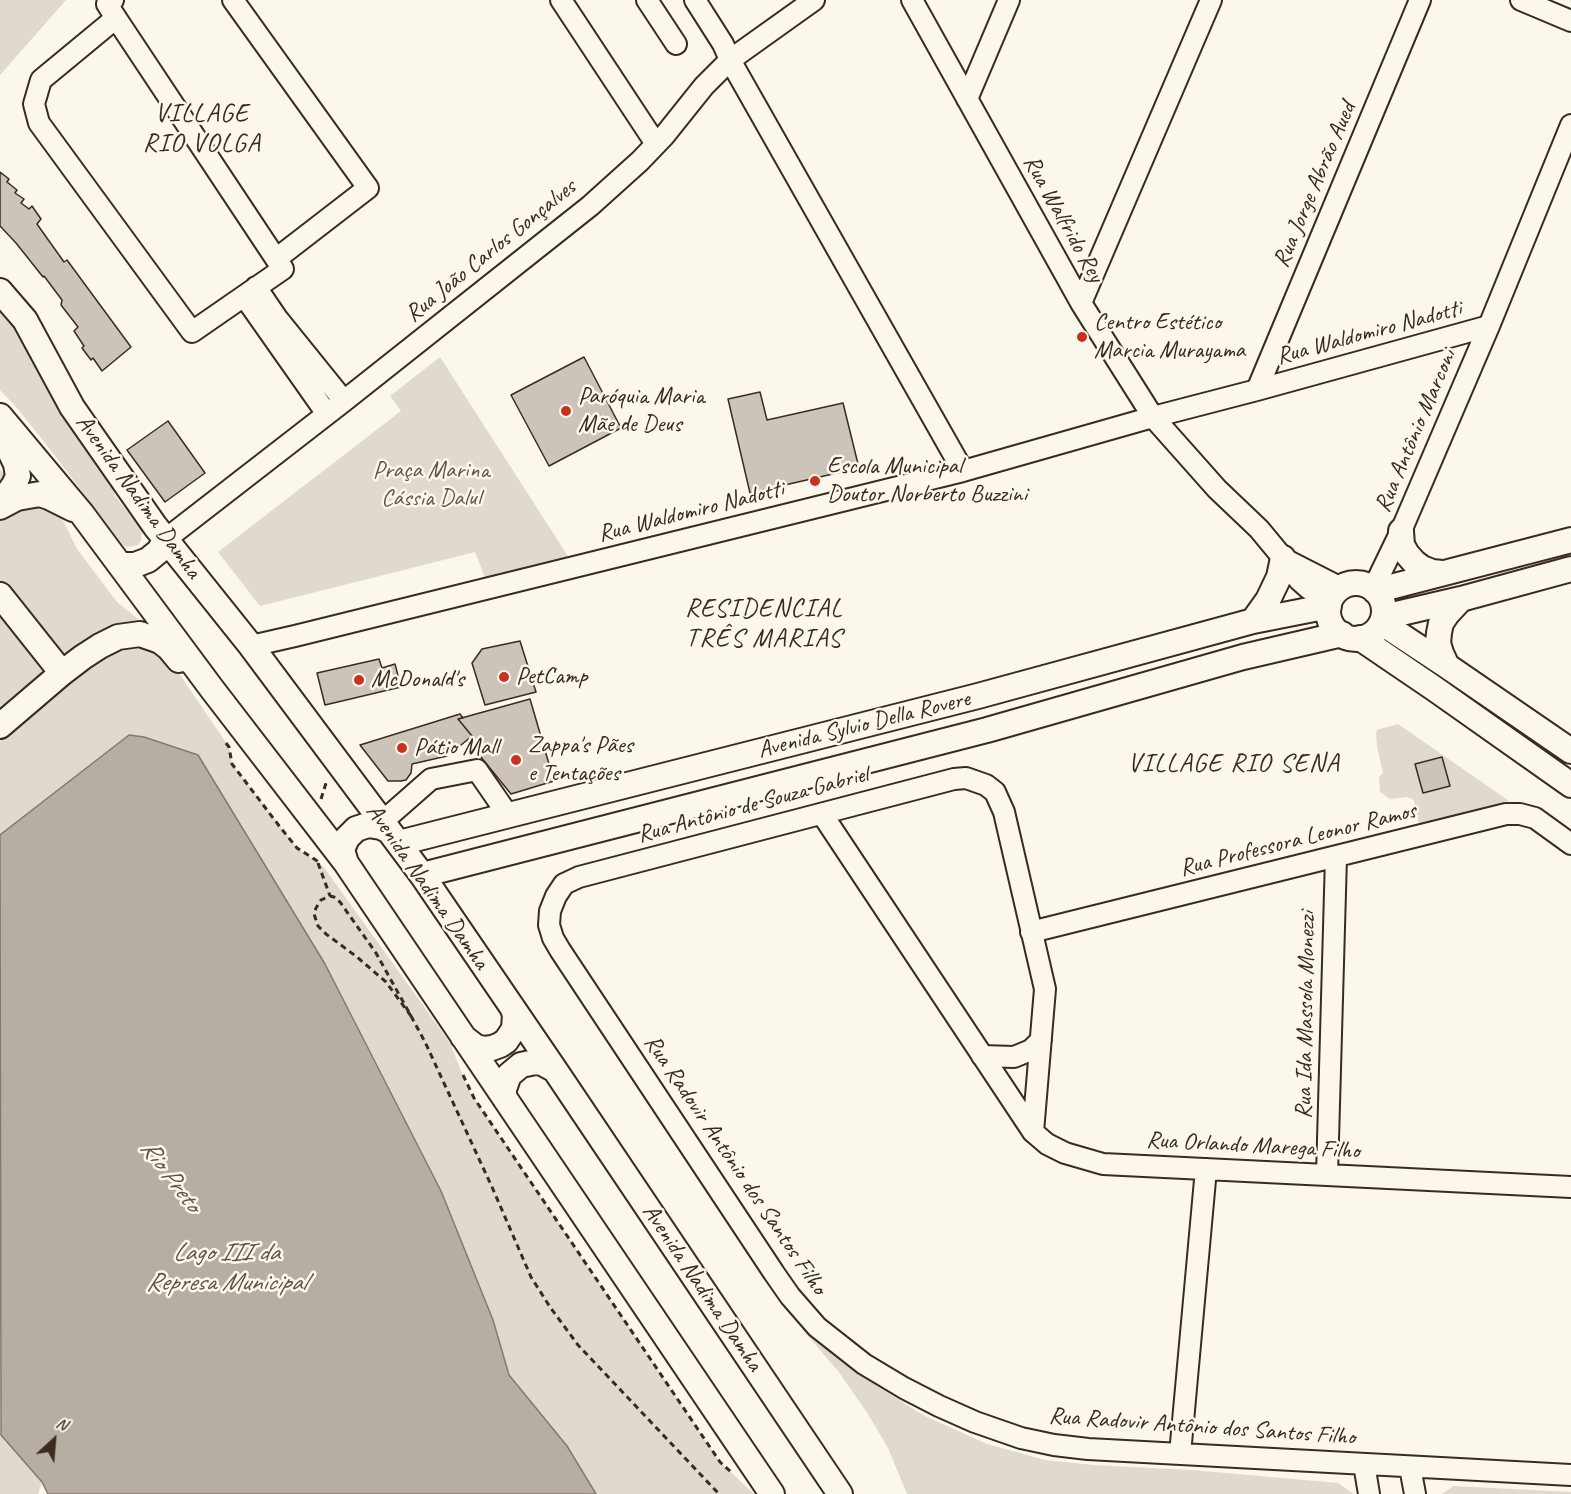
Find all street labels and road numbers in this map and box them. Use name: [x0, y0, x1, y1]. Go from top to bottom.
street label: Rua Jorge Abrão Aued: [1267, 98, 1363, 272]
street label: Rua Walfrido Rey: [1016, 150, 1110, 288]
street label: Rua João Carlos Gonçalves: [400, 173, 582, 329]
street label: Rua Waldomiro Nadotti: [1273, 294, 1465, 372]
street label: Rua Antônio Marconi: [1369, 345, 1463, 517]
street label: Avenida Nadima Damha: [69, 409, 207, 585]
street label: Rua Waldomiro Nadotti: [595, 475, 787, 549]
street label: Avenida Sylvio Della Rovere: [755, 685, 973, 765]
street label: Rua Antônio de Souza Gabriel: [634, 760, 872, 850]
street label: Rua Professora Leonor Ramos: [1177, 797, 1419, 883]
street label: Avenida Nadima Damha: [359, 799, 495, 975]
street label: Rua Ida Massola Monezzi: [1290, 911, 1322, 1119]
street label: Rua Radovir Antônio dos Santos Filho: [637, 1030, 833, 1300]
street label: Rua Orlando Marega Filho: [1146, 1126, 1360, 1166]
street label: Avenida Nadima Damha: [635, 1199, 769, 1377]
street label: Rua Radovir Antônio dos Santos Filho: [1048, 1402, 1356, 1452]

